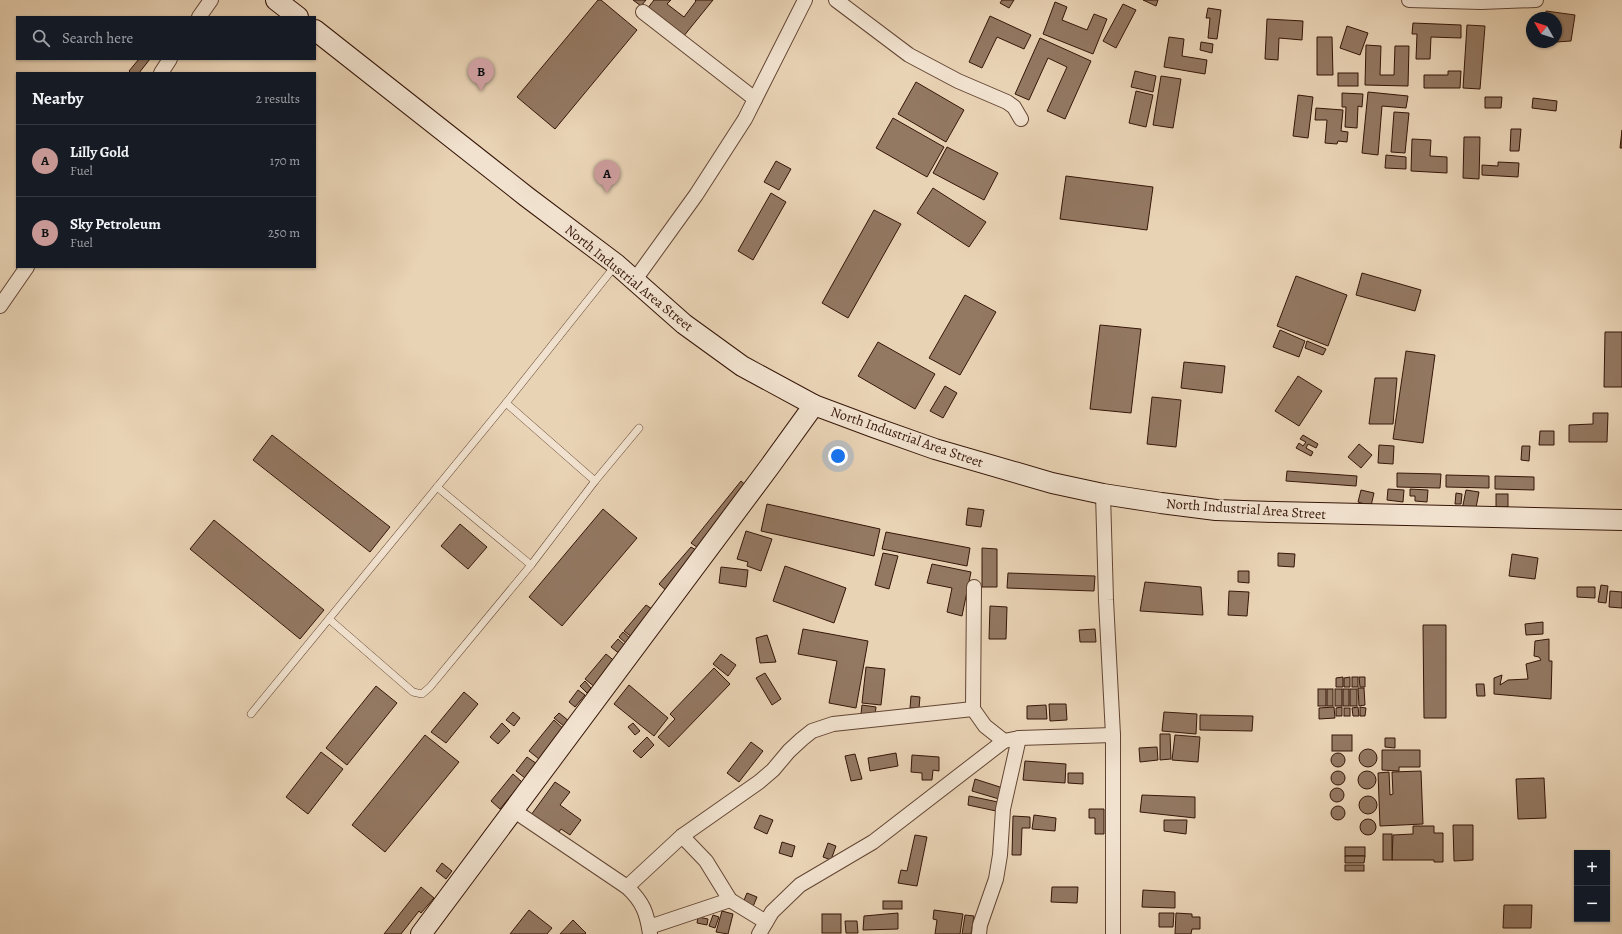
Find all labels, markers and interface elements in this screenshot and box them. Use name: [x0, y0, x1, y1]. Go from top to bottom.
north arrow: [1526, 12, 1562, 48]
search box: [16, 16, 316, 60]
icon: search: [30, 27, 52, 49]
text: Search here: [62, 28, 133, 48]
pin: B: [468, 58, 494, 91]
text: Nearby: [32, 87, 83, 110]
text: 2 results: [256, 90, 300, 107]
text: Lilly Gold: [70, 142, 129, 162]
text: A: [41, 152, 49, 169]
text: 170 m: [270, 152, 300, 169]
pin: A: [594, 160, 620, 193]
text: Fuel: [70, 162, 93, 179]
text: Sky Petroleum: [70, 214, 161, 234]
street label: North Industrial Area Street: [561, 220, 697, 336]
text: B: [41, 224, 49, 241]
text: 250 m: [268, 224, 300, 241]
text: Fuel: [70, 234, 93, 251]
street label: North Industrial Area Street: [828, 402, 986, 472]
your location: [828, 446, 848, 466]
street label: North Industrial Area Street: [1166, 494, 1327, 524]
map controls: [1574, 850, 1610, 922]
button: +: [1574, 850, 1610, 886]
button: −: [1574, 886, 1610, 922]

